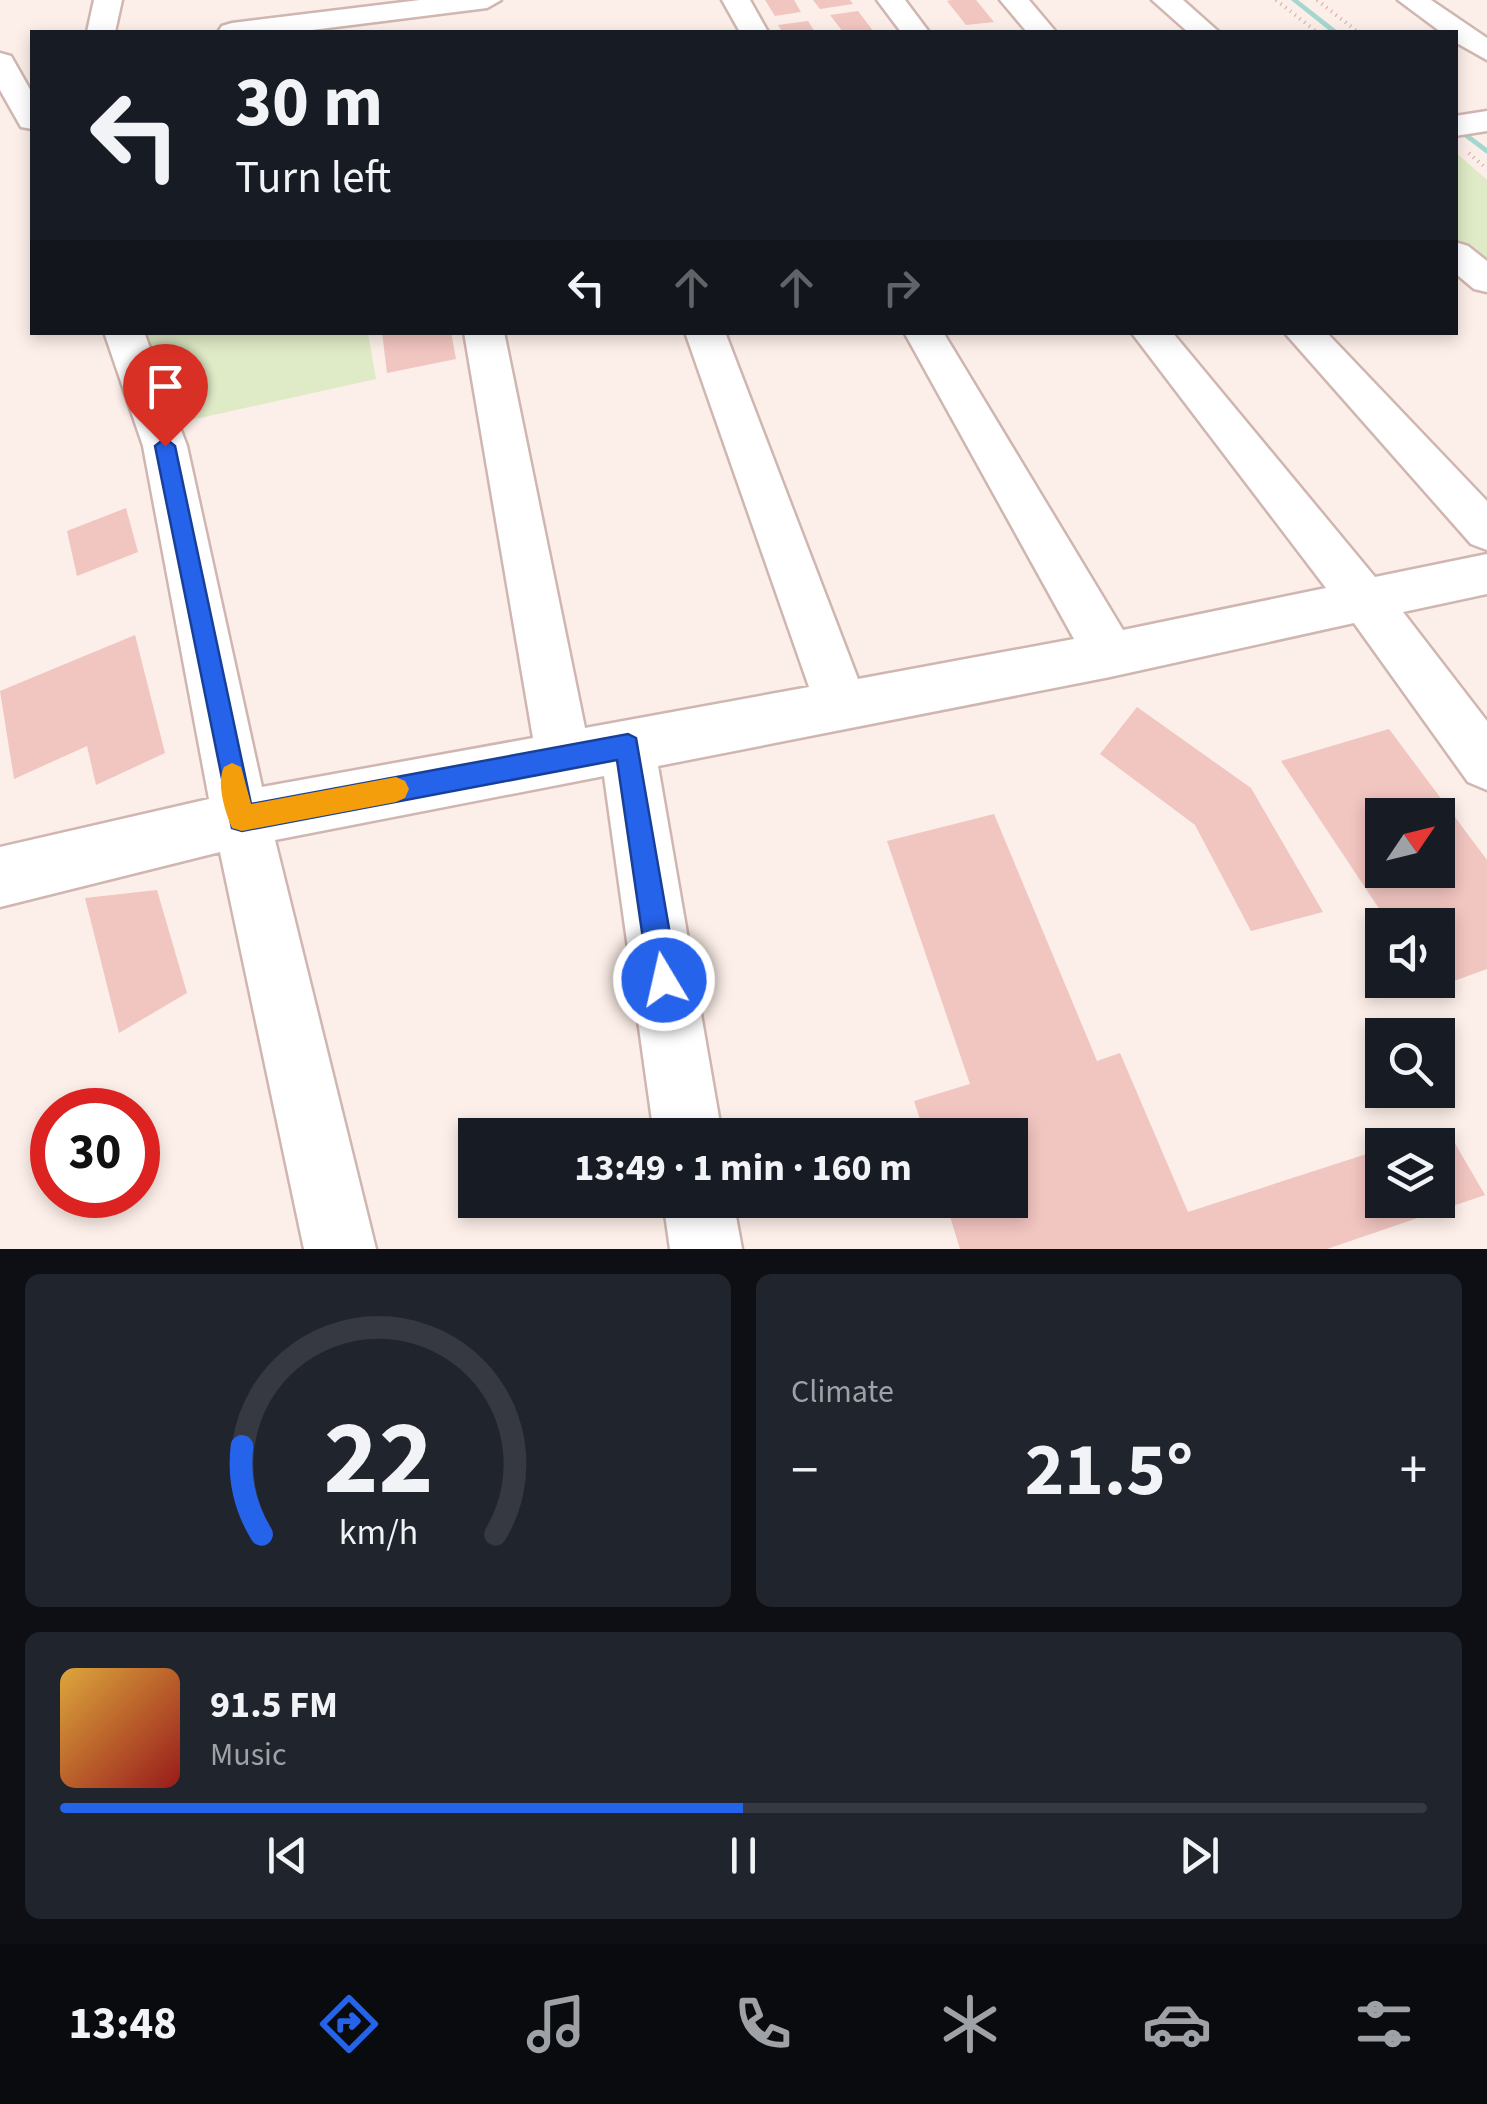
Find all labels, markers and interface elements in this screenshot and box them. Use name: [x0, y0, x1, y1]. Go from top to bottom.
text: 30 m: [235, 53, 383, 153]
icon: left: [70, 70, 200, 200]
text: Turn left: [235, 146, 391, 210]
icon: left: [559, 260, 614, 315]
icon: ahead: [664, 260, 719, 315]
icon: ahead: [769, 260, 824, 315]
icon: right: [874, 260, 929, 315]
pin: [123, 344, 208, 447]
icon: arrive: [138, 359, 193, 414]
north arrow: [1365, 798, 1455, 888]
map controls: [1365, 798, 1455, 1218]
button: sound: [1365, 908, 1455, 998]
position arrow: [612, 928, 716, 1032]
button: search: [1365, 1018, 1455, 1108]
speed limit sign: 30: [30, 1088, 160, 1218]
button: layers: [1365, 1128, 1455, 1218]
text: 13:49 · 1 min · 160 m: [574, 1141, 912, 1195]
text: Climate: [791, 1369, 894, 1415]
text: 22: [323, 1386, 433, 1534]
text: 21.5°: [1025, 1417, 1193, 1524]
text: −: [791, 1432, 818, 1510]
text: +: [1400, 1432, 1427, 1510]
text: km/h: [338, 1507, 418, 1558]
text: 91.5 FM: [210, 1678, 338, 1732]
text: Music: [210, 1732, 287, 1778]
icon: previous: [260, 1828, 315, 1883]
icon: pause: [716, 1828, 771, 1883]
icon: next: [1172, 1828, 1227, 1883]
icon: directions: [314, 1989, 384, 2059]
icon: music: [521, 1989, 591, 2059]
icon: phone: [728, 1989, 798, 2059]
icon: climate: [935, 1989, 1005, 2059]
icon: car: [1142, 1989, 1212, 2059]
icon: filters: [1349, 1989, 1419, 2059]
text: 13:48: [68, 1992, 177, 2056]

